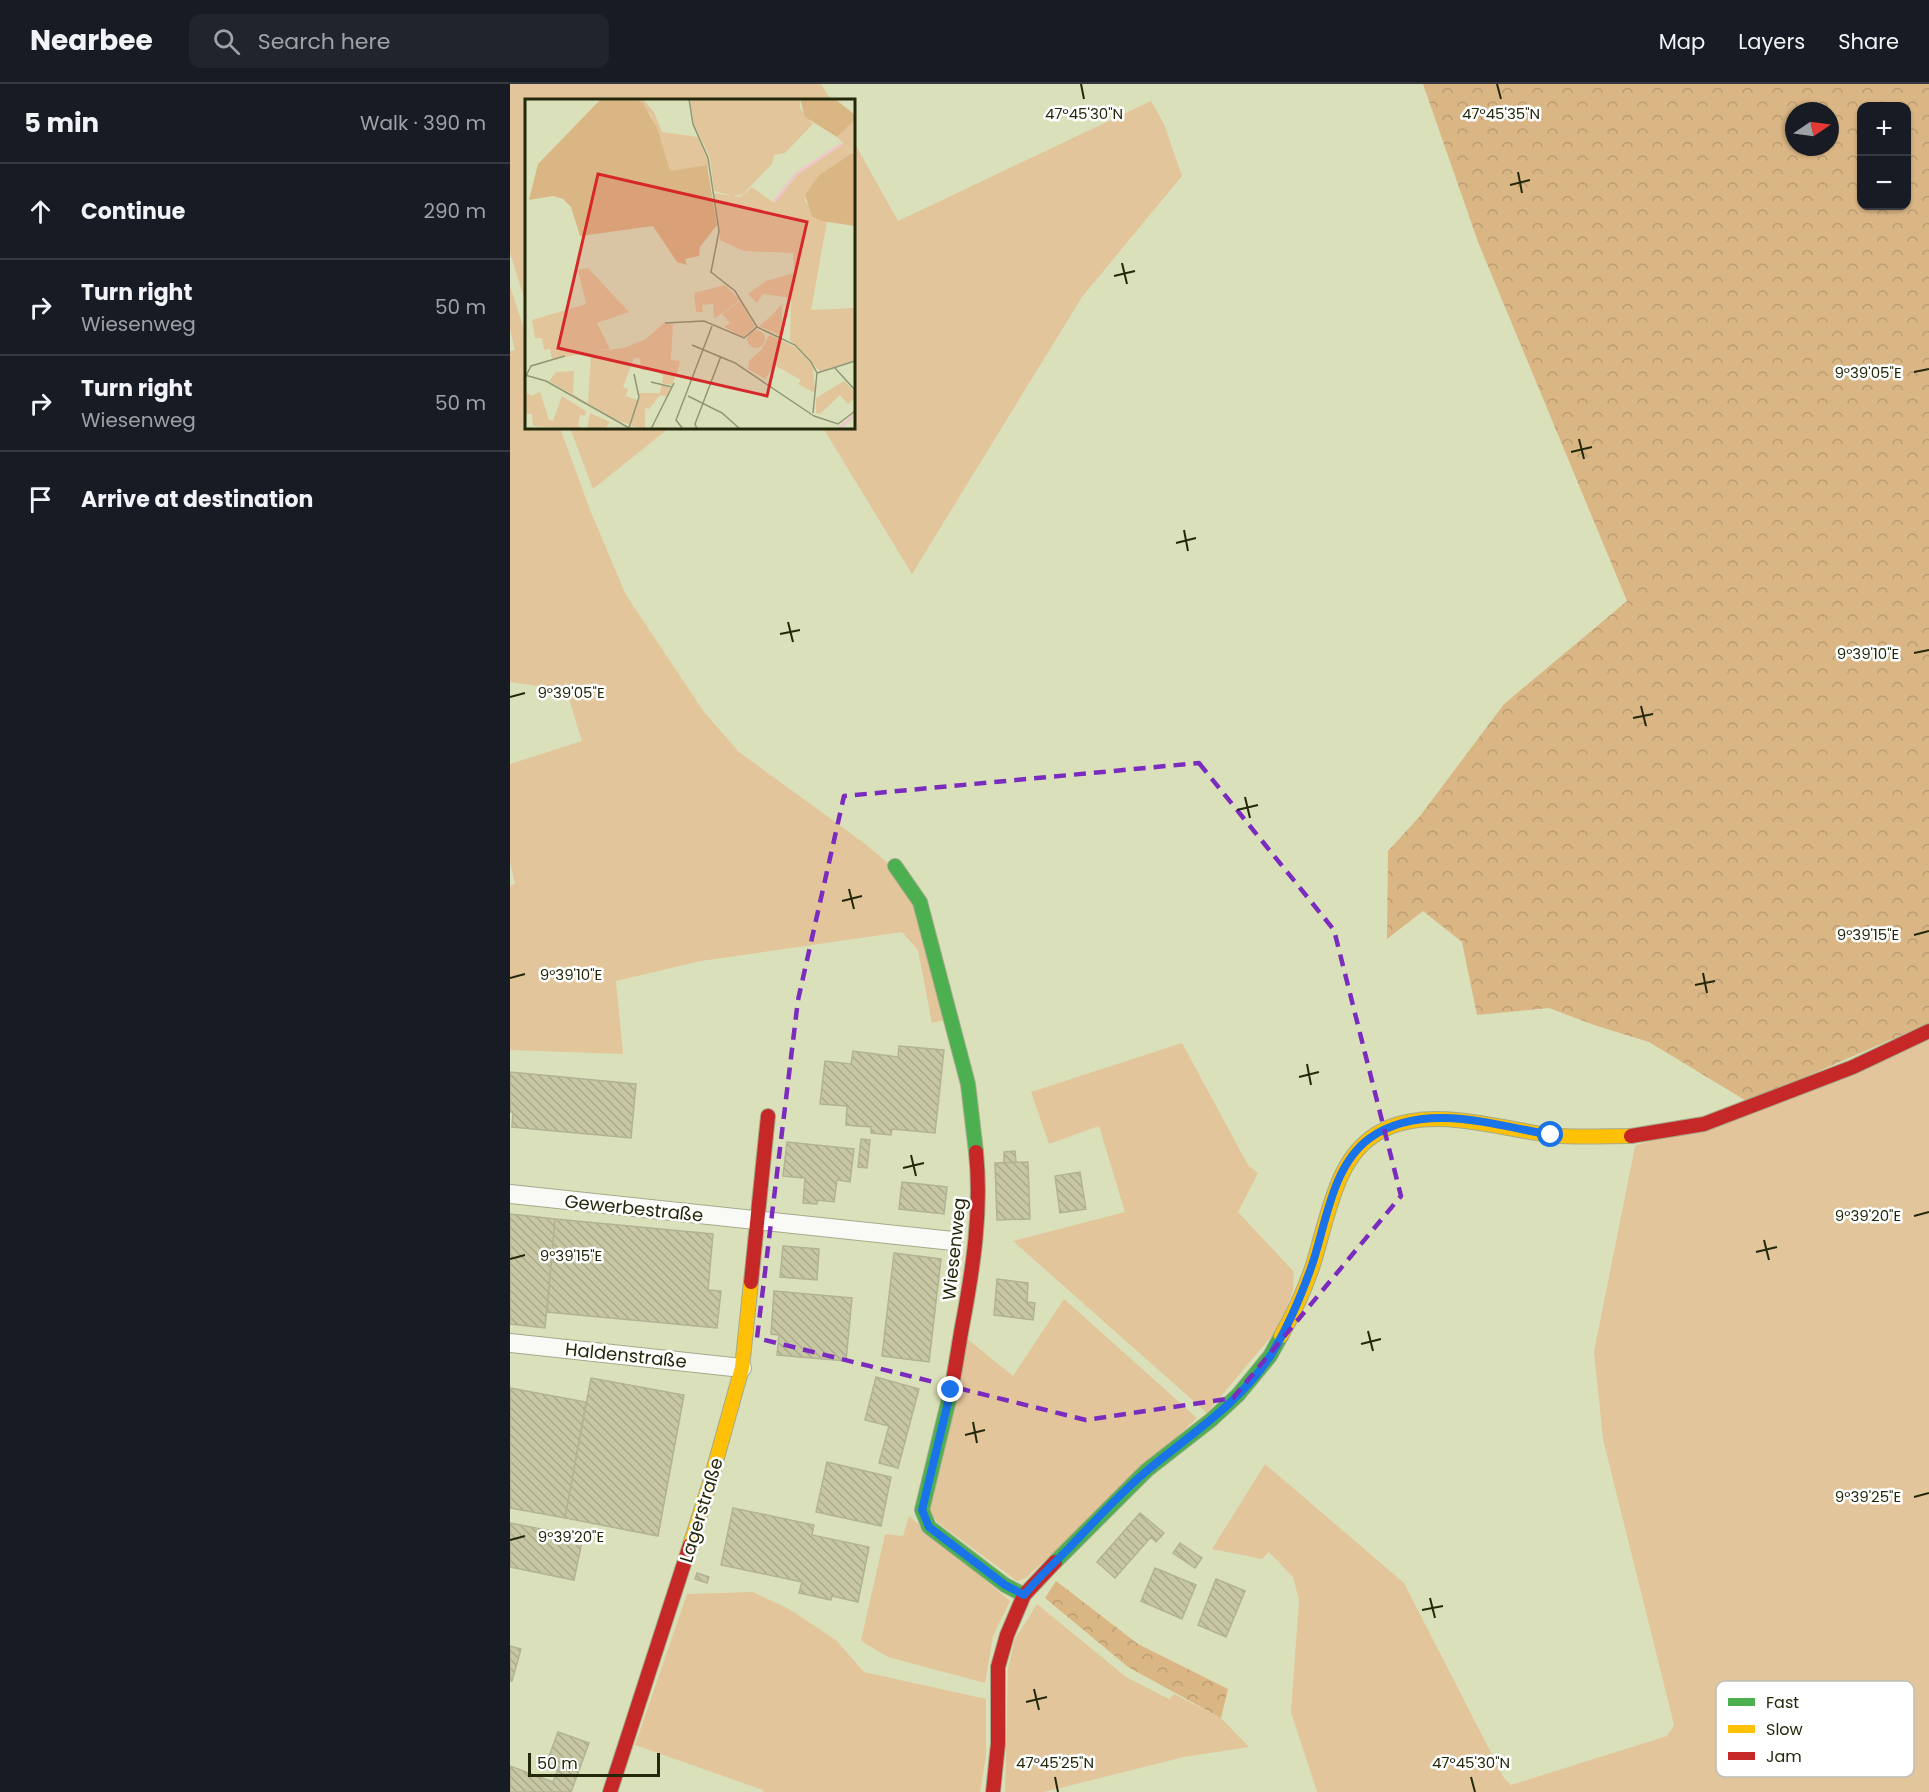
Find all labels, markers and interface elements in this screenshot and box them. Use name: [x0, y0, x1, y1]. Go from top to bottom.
search box: [189, 14, 609, 68]
text: Nearbee: [30, 21, 153, 60]
icon: search: [210, 25, 243, 58]
text: Search here: [258, 26, 390, 57]
text: Map: [1659, 27, 1705, 56]
text: Layers: [1738, 27, 1805, 56]
text: Share: [1838, 27, 1899, 56]
inset map: [525, 99, 855, 429]
north arrow: [1785, 102, 1839, 156]
map controls: [1857, 102, 1911, 210]
button: +: [1857, 102, 1911, 156]
text: 47°45'30"N: [1045, 103, 1123, 124]
text: 47°45'35"N: [1462, 103, 1540, 124]
text: 5 min: [24, 105, 99, 141]
text: Walk · 390 m: [360, 109, 486, 137]
button: −: [1857, 156, 1911, 210]
icon: ahead: [24, 195, 57, 228]
text: Continue: [81, 196, 185, 227]
text: 290 m: [423, 197, 486, 225]
text: Turn right: [81, 277, 192, 308]
icon: right: [24, 291, 57, 324]
text: 50 m: [435, 293, 486, 321]
text: Wiesenweg: [81, 310, 196, 338]
text: 9°39'05"E: [1834, 362, 1902, 383]
text: Turn right: [81, 373, 192, 404]
icon: right: [24, 387, 57, 420]
text: 50 m: [435, 389, 486, 417]
text: Wiesenweg: [81, 406, 196, 434]
icon: arrive: [24, 483, 57, 516]
text: Arrive at destination: [81, 484, 313, 515]
text: 9°39'10"E: [1837, 643, 1899, 664]
text: 9°39'05"E: [537, 682, 605, 703]
text: 9°39'15"E: [1837, 924, 1899, 945]
text: 9°39'10"E: [540, 964, 602, 985]
route start: [1537, 1121, 1563, 1147]
street label: Gewerbestraße: [563, 1188, 705, 1228]
street label: Wiesenweg: [936, 1196, 972, 1302]
text: 9°39'20"E: [1835, 1205, 1901, 1226]
text: 9°39'15"E: [540, 1245, 602, 1266]
street label: Haldenstraße: [564, 1336, 688, 1374]
route end: [937, 1376, 963, 1402]
street label: Lagerstraße: [673, 1455, 729, 1565]
text: 9°39'25"E: [1835, 1486, 1901, 1507]
text: 9°39'20"E: [538, 1526, 604, 1547]
legend: [1716, 1681, 1914, 1777]
text: Fast: [1766, 1691, 1799, 1714]
text: Slow: [1766, 1718, 1803, 1741]
text: Jam: [1766, 1745, 1802, 1768]
scale bar: [528, 1750, 660, 1778]
text: 50 m: [537, 1752, 578, 1775]
text: 47°45'25"N: [1016, 1752, 1094, 1773]
text: 47°45'30"N: [1432, 1752, 1510, 1773]

